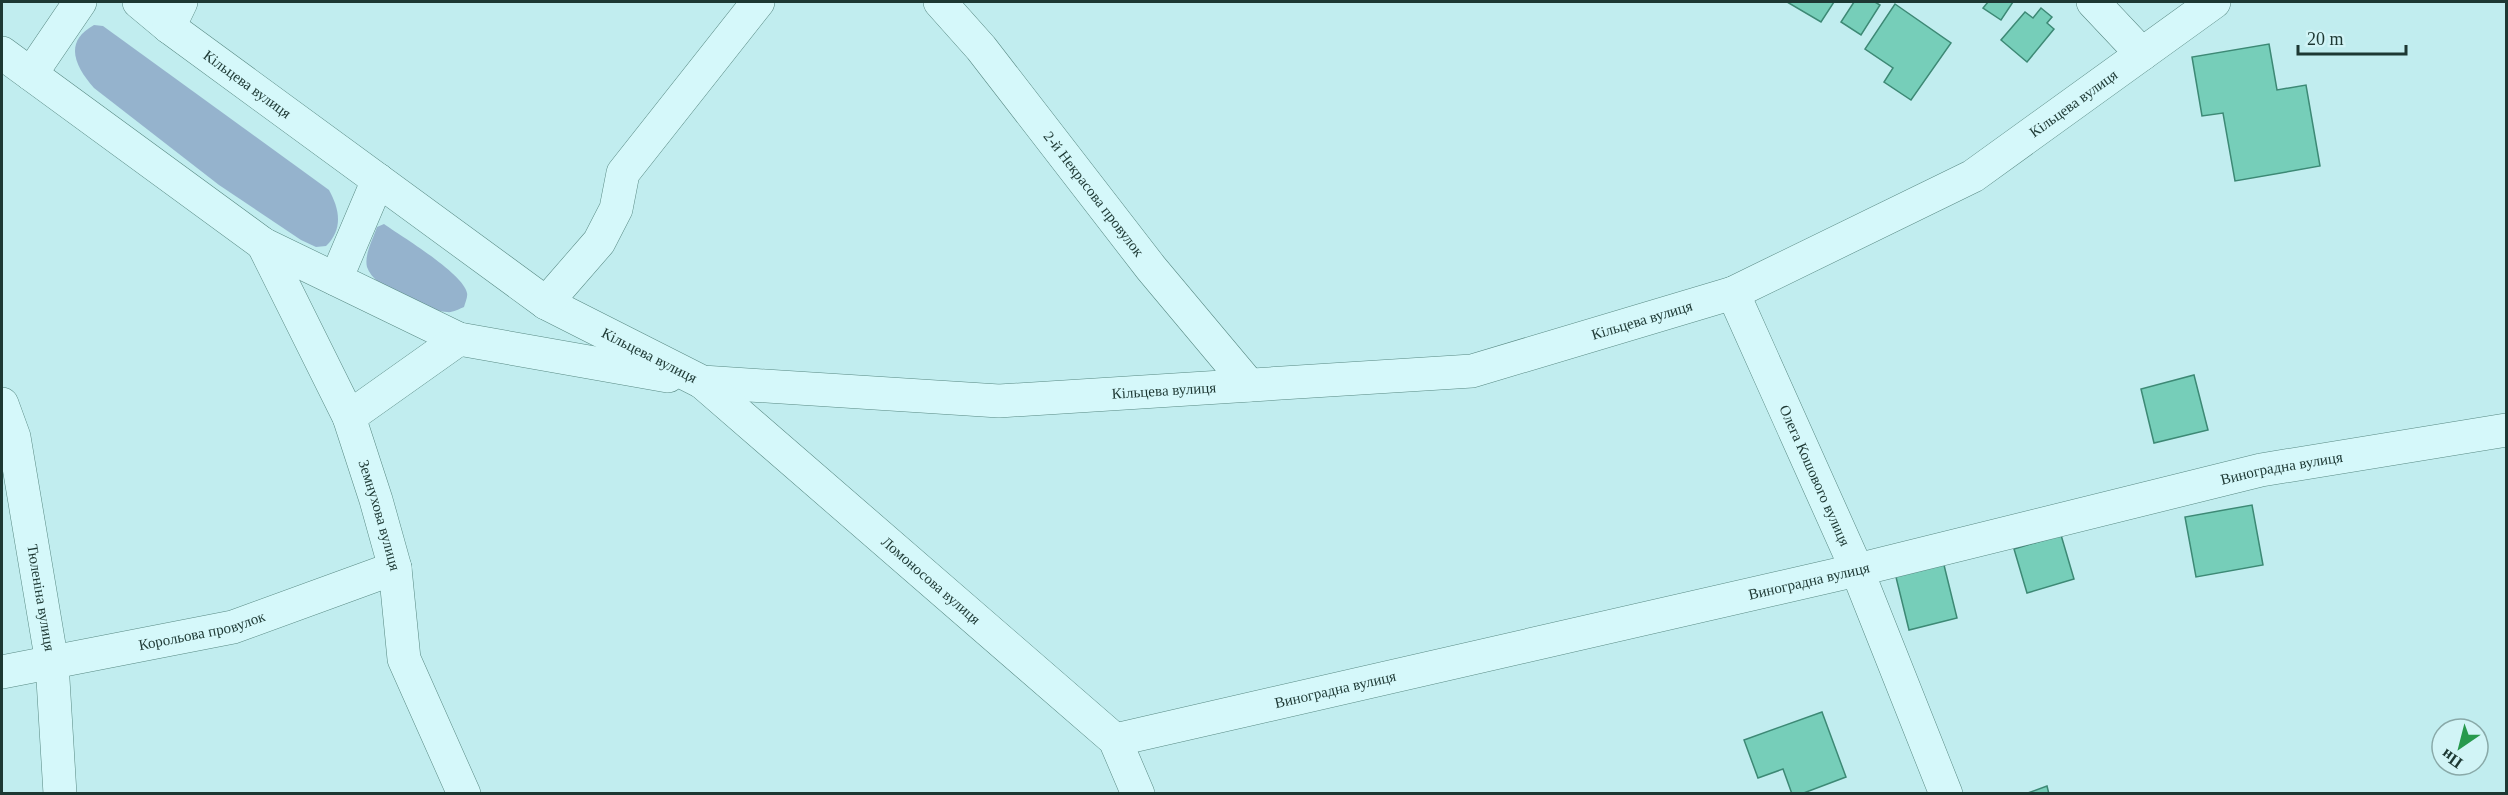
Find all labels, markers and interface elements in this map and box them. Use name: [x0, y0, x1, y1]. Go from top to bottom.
scale bar: [2298, 18, 2406, 56]
text: 20 m: [2307, 29, 2344, 49]
street label: Кільцева вулиця: [200, 47, 294, 122]
street label: Кільцева вулиця: [2026, 66, 2121, 141]
street label: 2-й Некрасова провулок: [1040, 128, 1147, 260]
street label: Кільцева вулиця: [1590, 298, 1694, 343]
street label: Кільцева вулиця: [599, 325, 700, 386]
street label: Кільцева вулиця: [1111, 379, 1217, 402]
street label: Олега Кошового вулиця: [1776, 403, 1853, 549]
street label: Виноградна вулиця: [2219, 449, 2344, 488]
street label: Земнухова вулиця: [355, 458, 403, 573]
street label: Ломоносова вулиця: [878, 533, 984, 628]
street label: Тюленіна вулиця: [24, 543, 58, 652]
street label: Виноградна вулиця: [1747, 559, 1871, 603]
street label: Корольова провулок: [137, 608, 268, 653]
street label: Виноградна вулиця: [1273, 668, 1398, 711]
north arrow: [2430, 717, 2490, 777]
text: Пн: [2438, 746, 2465, 772]

